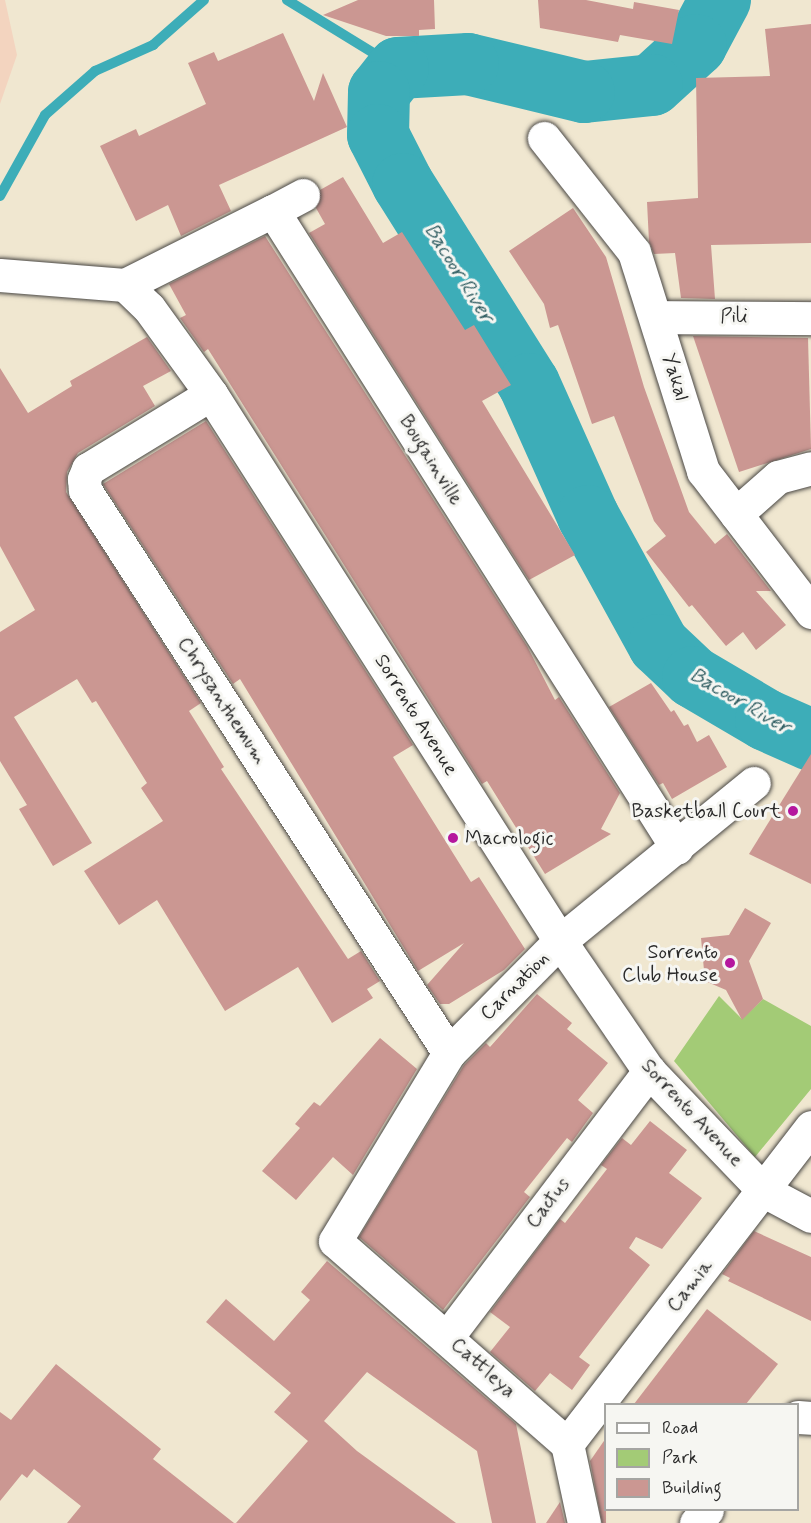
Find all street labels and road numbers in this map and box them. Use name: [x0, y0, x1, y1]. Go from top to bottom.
street label: Pili: [720, 304, 748, 328]
street label: Yakal: [656, 350, 694, 404]
street label: Bougainville: [394, 410, 468, 510]
street label: Chrysanthemum: [172, 633, 272, 769]
street label: Sorrento Avenue: [369, 650, 463, 780]
street label: Carnation: [475, 946, 555, 1026]
street label: Sorrento Avenue: [636, 1054, 748, 1172]
street label: Cactus: [521, 1173, 575, 1233]
street label: Camia: [662, 1255, 718, 1317]
street label: Cattleya: [446, 1333, 520, 1403]

